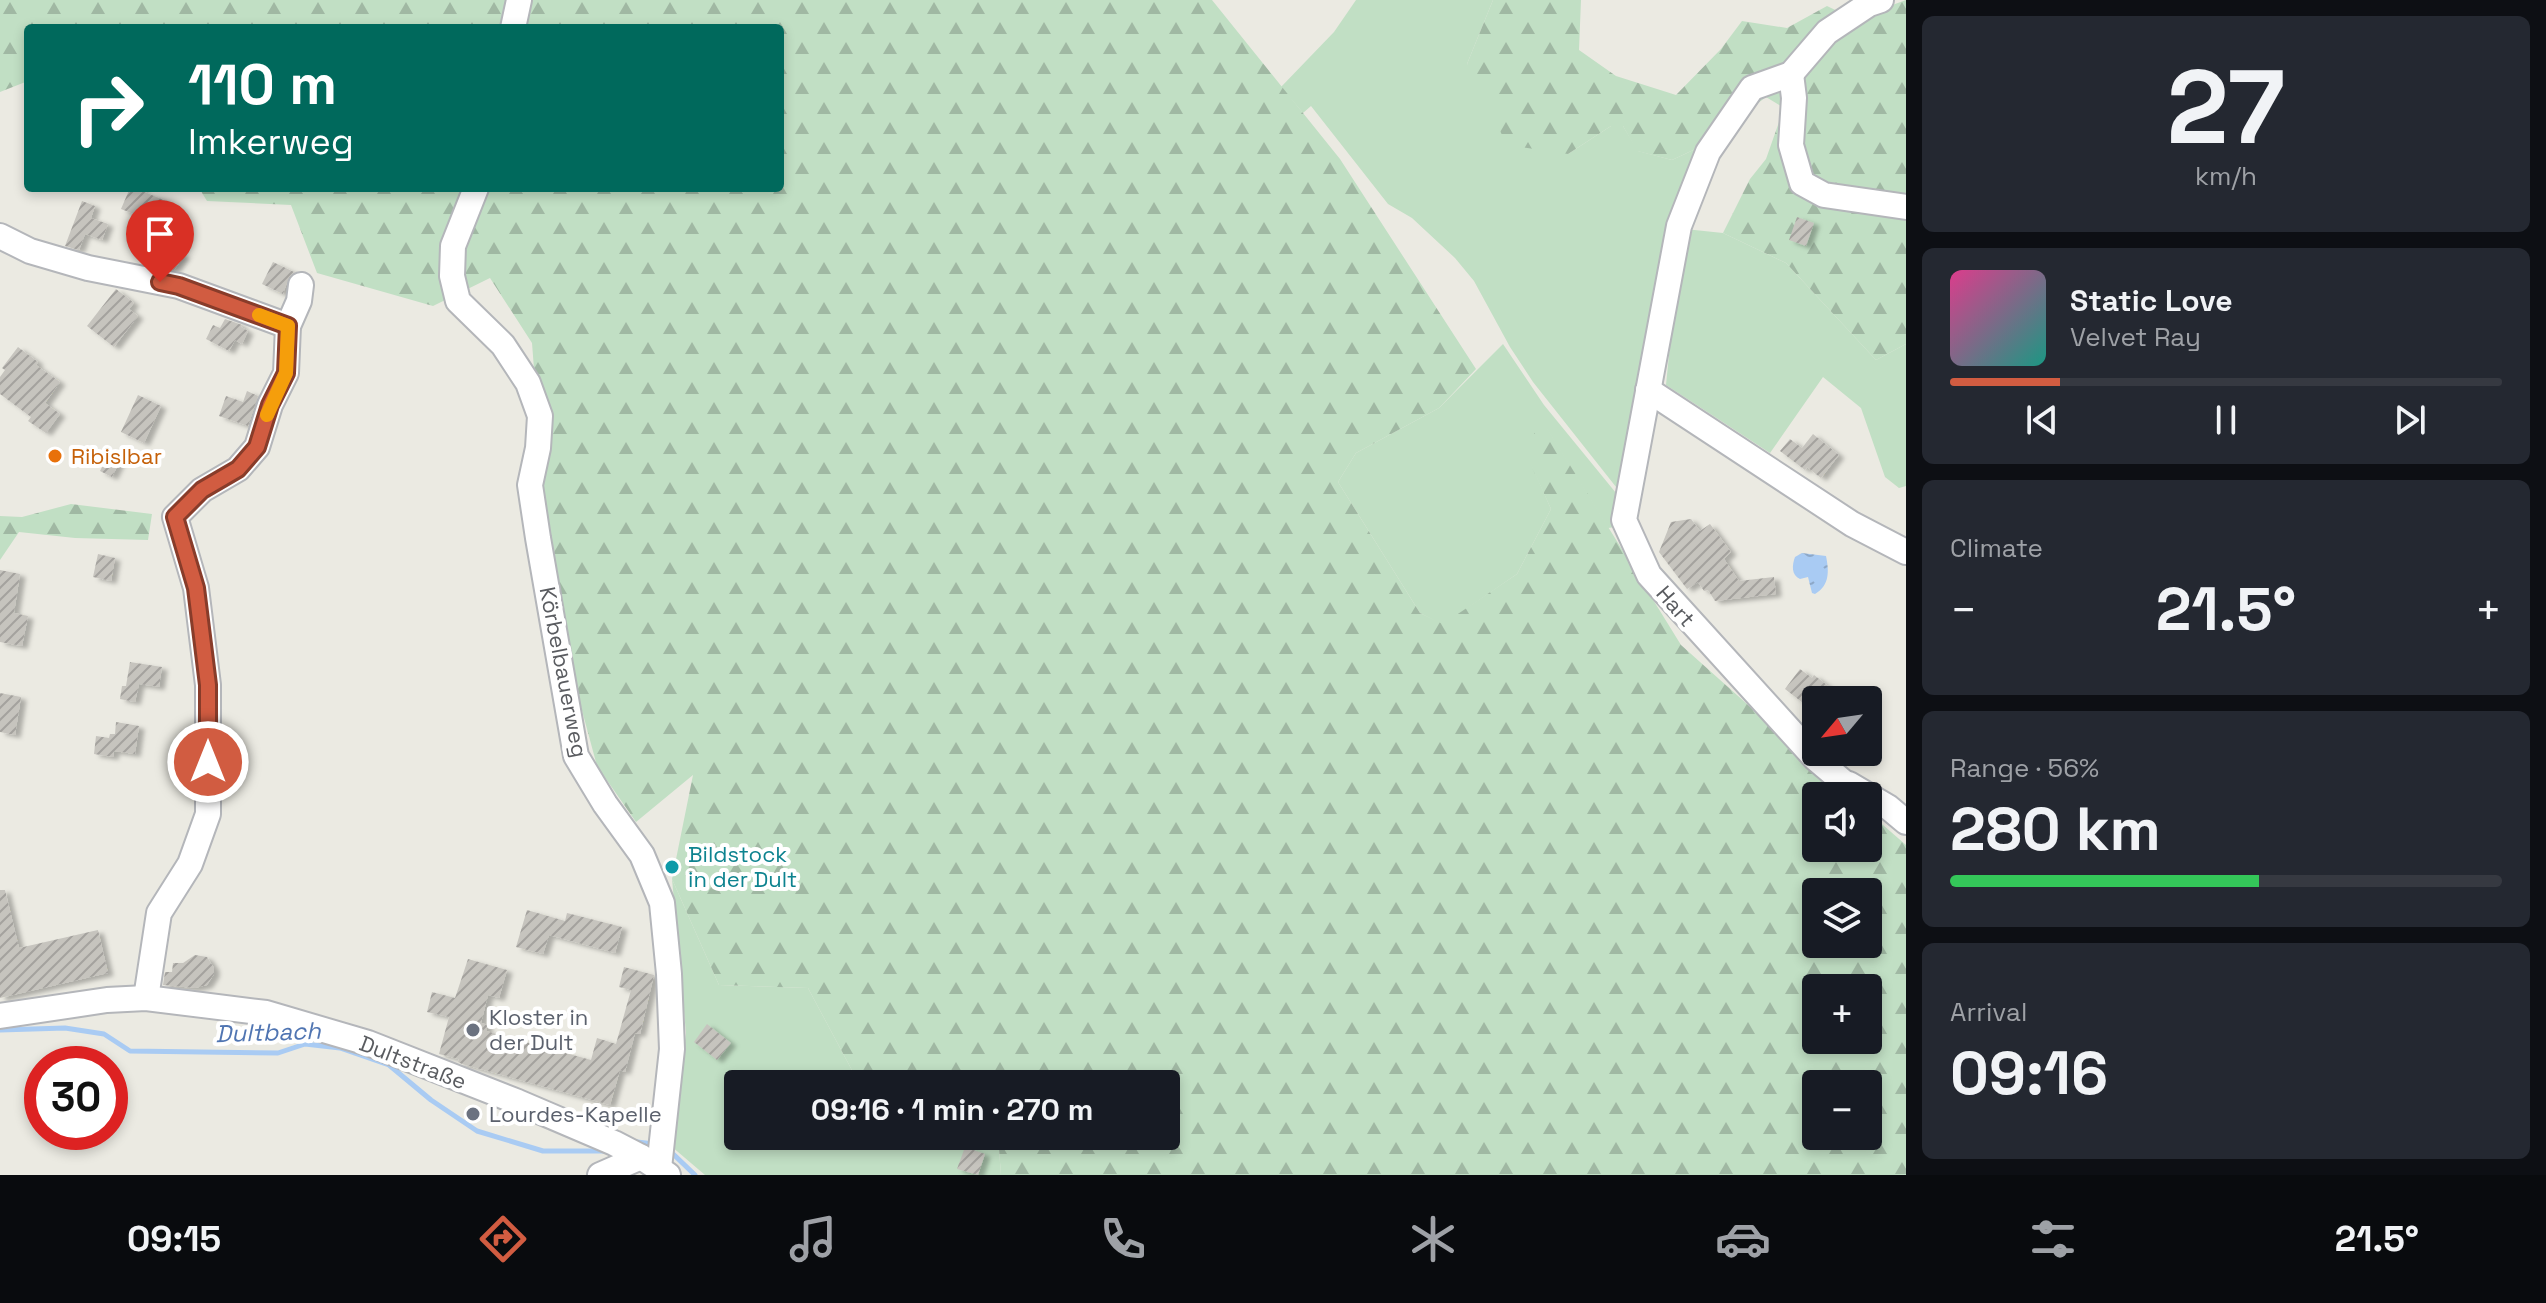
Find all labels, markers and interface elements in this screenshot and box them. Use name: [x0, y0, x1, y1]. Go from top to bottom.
text: 27: [2167, 41, 2285, 173]
text: 110 m: [188, 49, 337, 120]
icon: right: [56, 56, 160, 160]
text: Imkerweg: [188, 119, 354, 165]
text: km/h: [2195, 159, 2257, 193]
pin: [126, 200, 194, 282]
icon: arrive: [138, 212, 182, 256]
text: Static Love: [2070, 281, 2233, 320]
text: Velvet Ray: [2070, 320, 2201, 354]
icon: previous: [2020, 398, 2064, 442]
icon: pause: [2204, 398, 2248, 442]
icon: next: [2388, 398, 2432, 442]
place label: Ribislbar: [71, 442, 162, 470]
marker: Ribislbar: [46, 447, 64, 465]
text: Climate: [1950, 531, 2043, 565]
text: 21.5°: [2156, 571, 2296, 648]
street label: Hart: [1651, 580, 1701, 632]
text: −: [1950, 582, 1977, 638]
text: +: [2475, 582, 2502, 638]
street label: Körbelbauerweg: [534, 584, 594, 760]
north arrow: [1802, 686, 1882, 766]
map controls: [1802, 686, 1882, 1150]
position arrow: [166, 720, 250, 804]
text: Range · 56%: [1950, 751, 2099, 785]
button: sound: [1802, 782, 1882, 862]
text: 280 km: [1950, 791, 2161, 868]
place label: Bildstock in der Dult: [688, 840, 797, 893]
marker: Bildstock in der Dult: [663, 858, 681, 876]
button: layers: [1802, 878, 1882, 958]
button: +: [1802, 974, 1882, 1054]
text: Arrival: [1950, 995, 2027, 1029]
place label: Kloster in der Dult: [489, 1003, 588, 1056]
water label: Dultbach: [215, 1015, 323, 1049]
marker: Kloster in der Dult: [464, 1021, 482, 1039]
street label: Dultstraße: [355, 1029, 471, 1095]
text: 09:16: [1950, 1035, 2108, 1112]
speed limit sign: 30: [24, 1046, 128, 1150]
button: −: [1802, 1070, 1882, 1150]
text: 09:16 · 1 min · 270 m: [811, 1090, 1093, 1129]
place label: Lourdes-Kapelle: [489, 1100, 662, 1128]
marker: Lourdes-Kapelle: [464, 1105, 482, 1123]
icon: directions: [475, 1211, 531, 1267]
icon: music: [785, 1211, 841, 1267]
icon: phone: [1095, 1211, 1151, 1267]
icon: climate: [1405, 1211, 1461, 1267]
icon: car: [1715, 1211, 1771, 1267]
icon: filters: [2025, 1211, 2081, 1267]
text: 09:15: [127, 1216, 221, 1262]
text: 21.5°: [2335, 1216, 2419, 1262]

